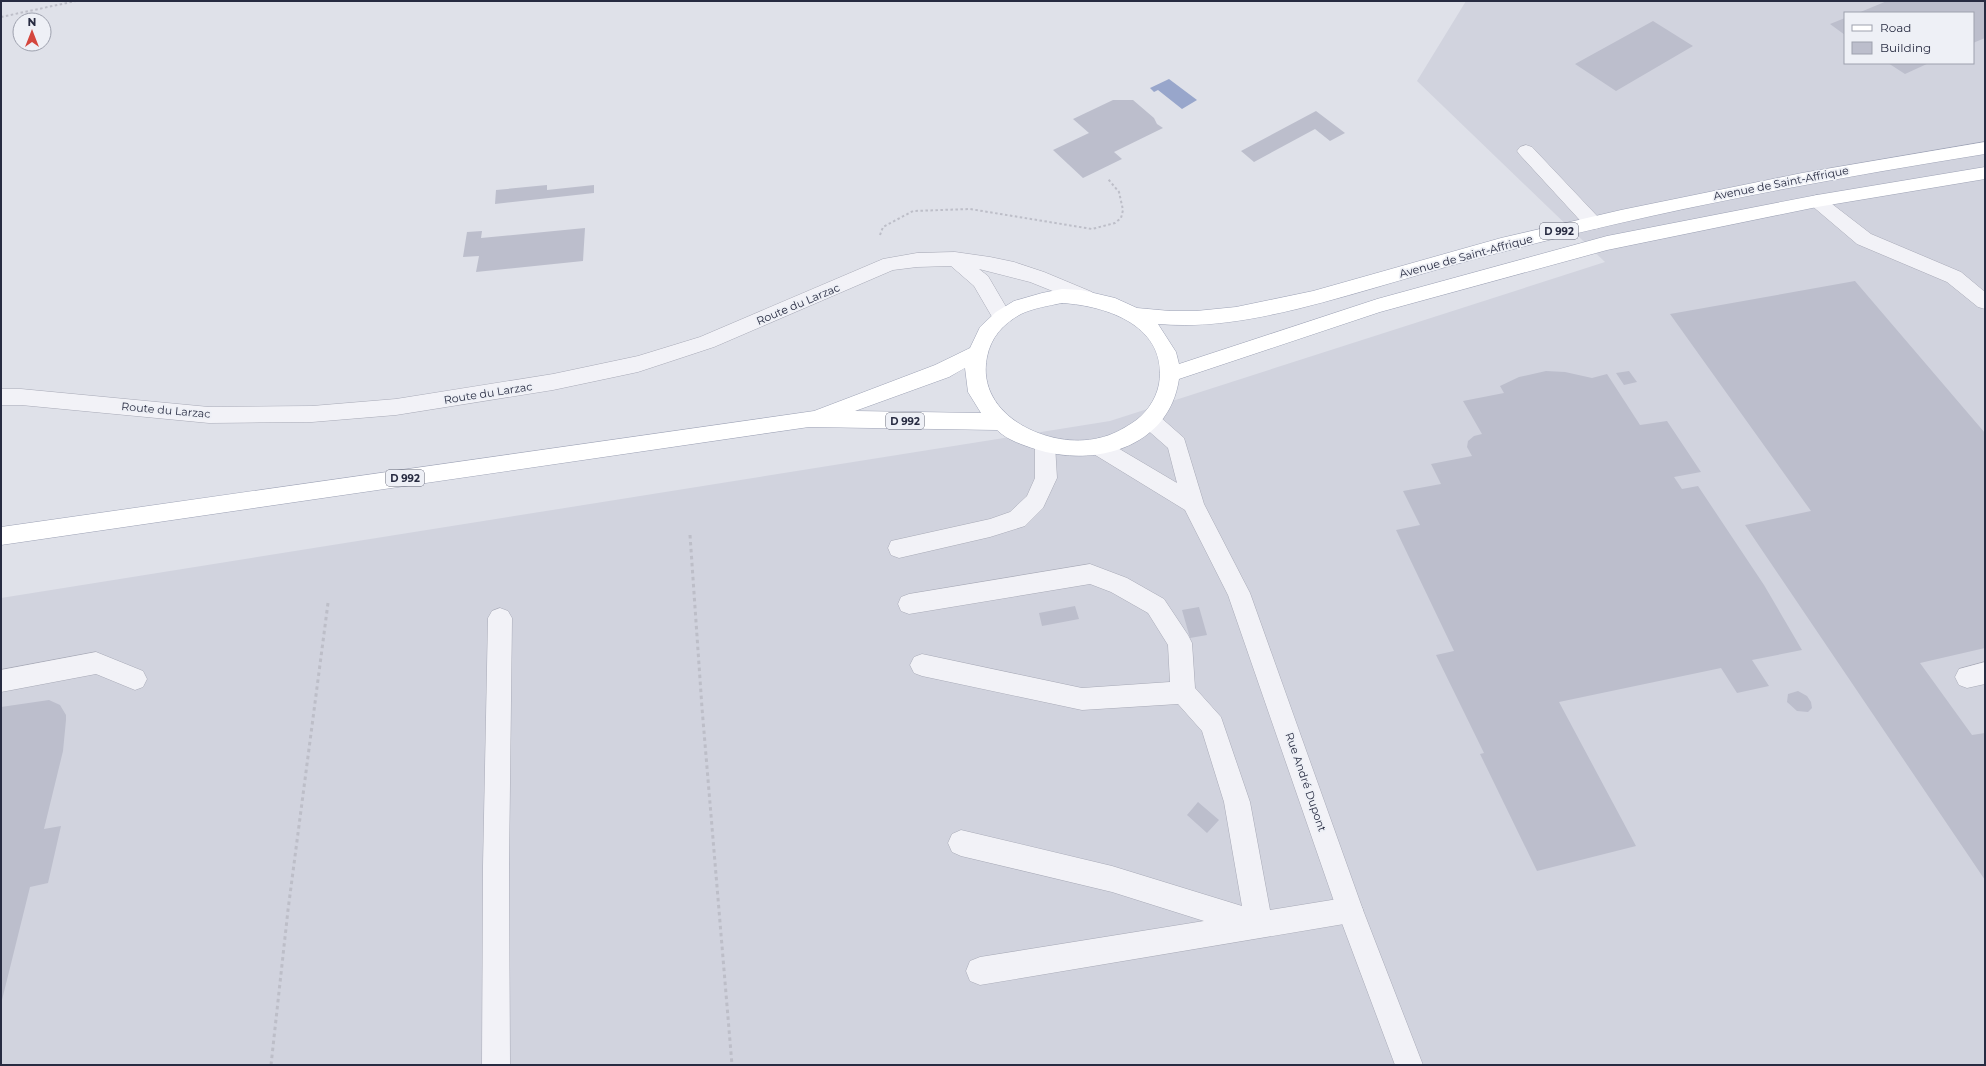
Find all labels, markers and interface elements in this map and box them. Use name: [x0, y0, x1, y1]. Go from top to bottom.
north arrow: [12, 12, 52, 52]
legend: [1844, 12, 1974, 64]
text: N: [28, 15, 36, 29]
text: Road: [1880, 20, 1911, 35]
text: Building: [1880, 40, 1931, 55]
street label: Avenue de Saint-Affrique: [1712, 163, 1850, 203]
road number: D 992: [1540, 223, 1578, 239]
street label: Avenue de Saint-Affrique: [1398, 231, 1535, 281]
street label: Route du Larzac: [754, 280, 842, 328]
street label: Route du Larzac: [443, 379, 533, 407]
street label: Route du Larzac: [121, 399, 211, 421]
road number: D 992: [886, 413, 924, 429]
road number: D 992: [386, 470, 424, 486]
street label: Rue André Dupont: [1282, 730, 1330, 834]

